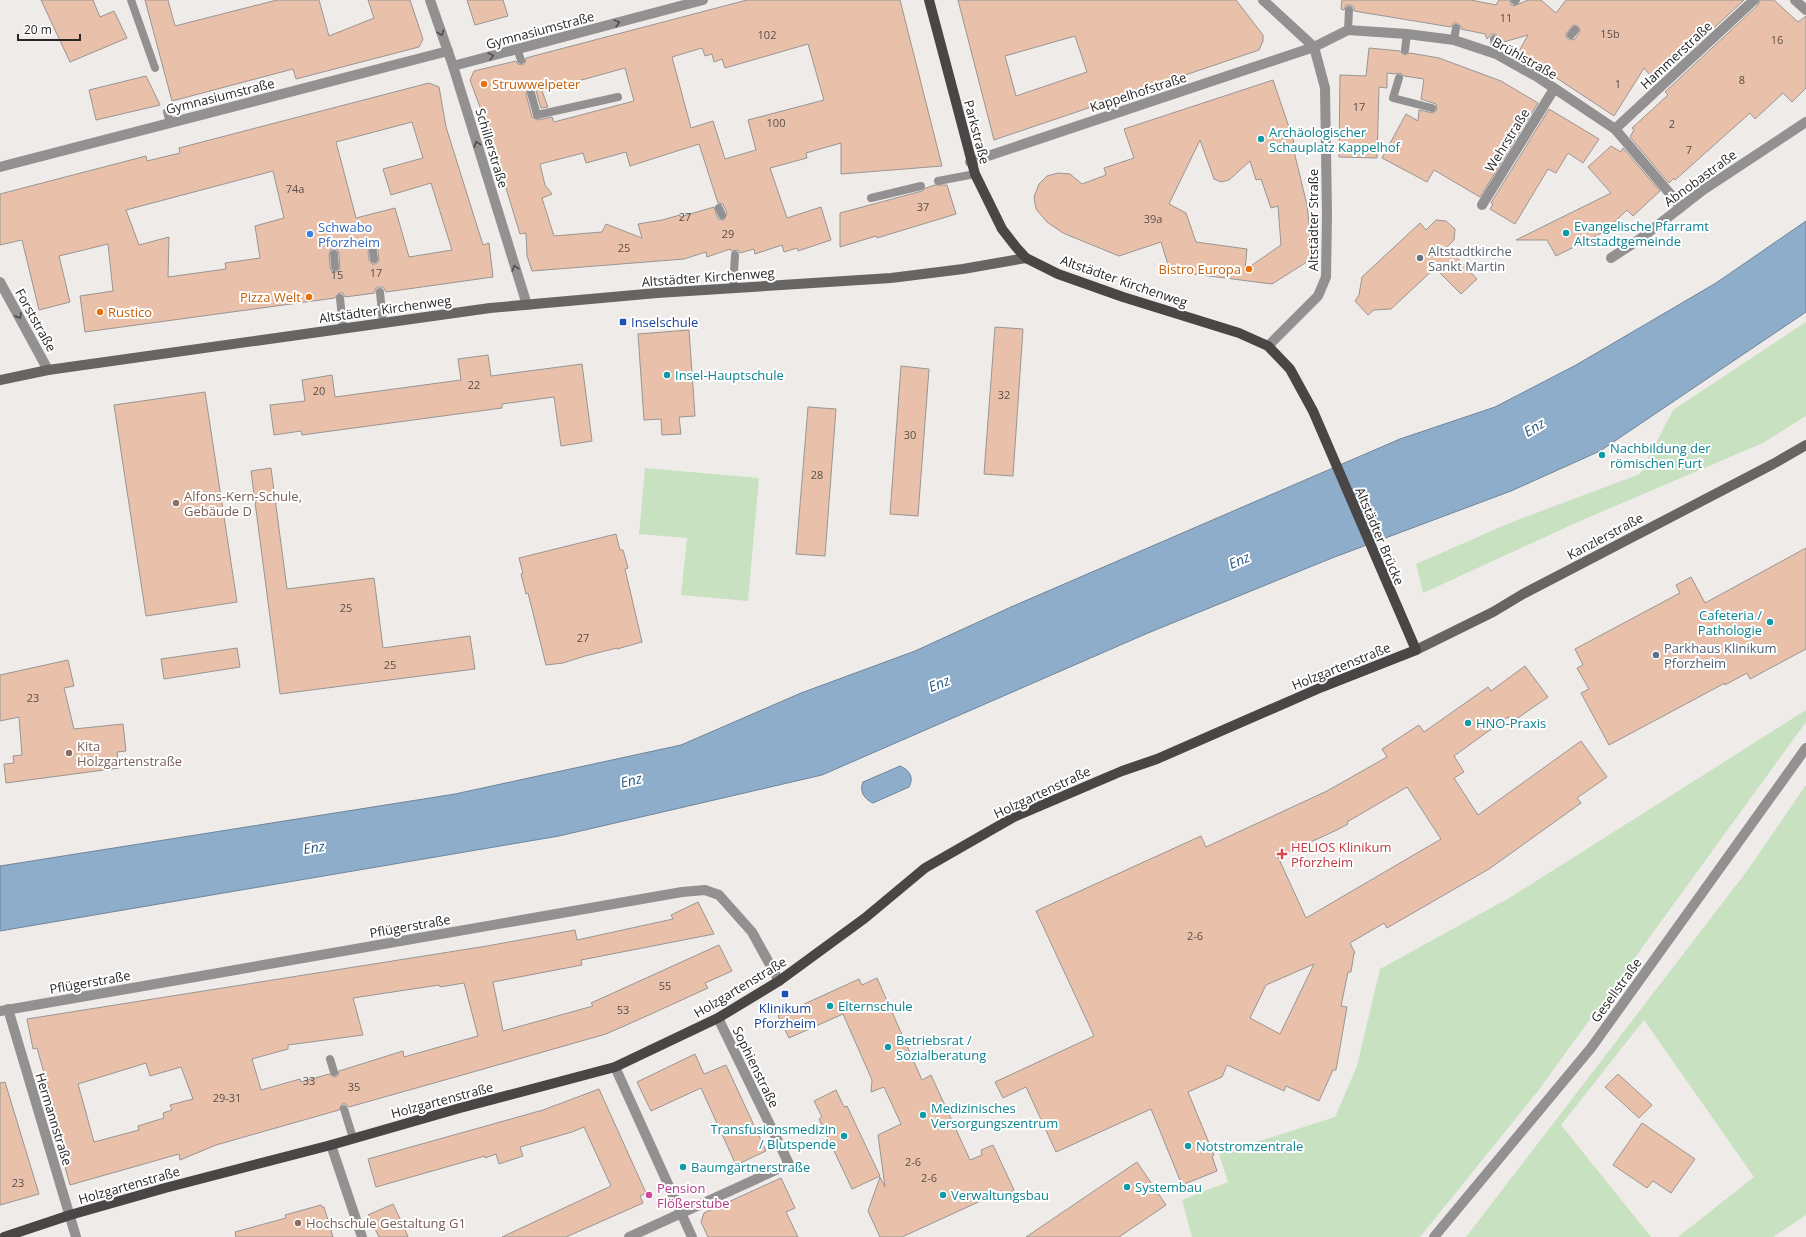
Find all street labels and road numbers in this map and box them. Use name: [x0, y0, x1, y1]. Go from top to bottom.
street label: Gymnasiumstraße: [484, 7, 596, 53]
street label: Hammerstraße: [1636, 17, 1716, 93]
street label: Brühlstraße: [1489, 33, 1561, 83]
street label: Kappelhofstraße: [1087, 68, 1189, 116]
street label: Gymnasiumstraße: [164, 74, 276, 118]
street label: Parkstraße: [960, 98, 994, 166]
street label: Wehrstraße: [1480, 105, 1534, 175]
street label: Schillerstraße: [471, 106, 513, 190]
street label: Abnobastraße: [1660, 145, 1740, 211]
street label: Altstädter Straße: [1304, 169, 1322, 271]
street label: Altstädter Kirchenweg: [1058, 251, 1190, 311]
street label: Altstädter Kirchenweg: [641, 263, 775, 291]
street label: Forststraße: [11, 285, 61, 355]
street label: Altstädter Kirchenweg: [318, 291, 452, 327]
street label: Altstädter Brücke: [1351, 484, 1409, 588]
street label: Kanzlerstraße: [1564, 508, 1646, 564]
street label: Holzgartenstraße: [1289, 638, 1393, 694]
street label: Holzgartenstraße: [991, 762, 1093, 822]
street label: Pflügerstraße: [368, 910, 452, 942]
street label: Holzgartenstraße: [690, 952, 790, 1022]
street label: Gesellstraße: [1587, 954, 1645, 1026]
street label: Pflügerstraße: [48, 966, 132, 998]
street label: Sophienstraße: [729, 1023, 783, 1111]
street label: Hermannstraße: [31, 1070, 77, 1168]
street label: Holzgartenstraße: [389, 1078, 495, 1122]
street label: Holzgartenstraße: [76, 1162, 182, 1208]

